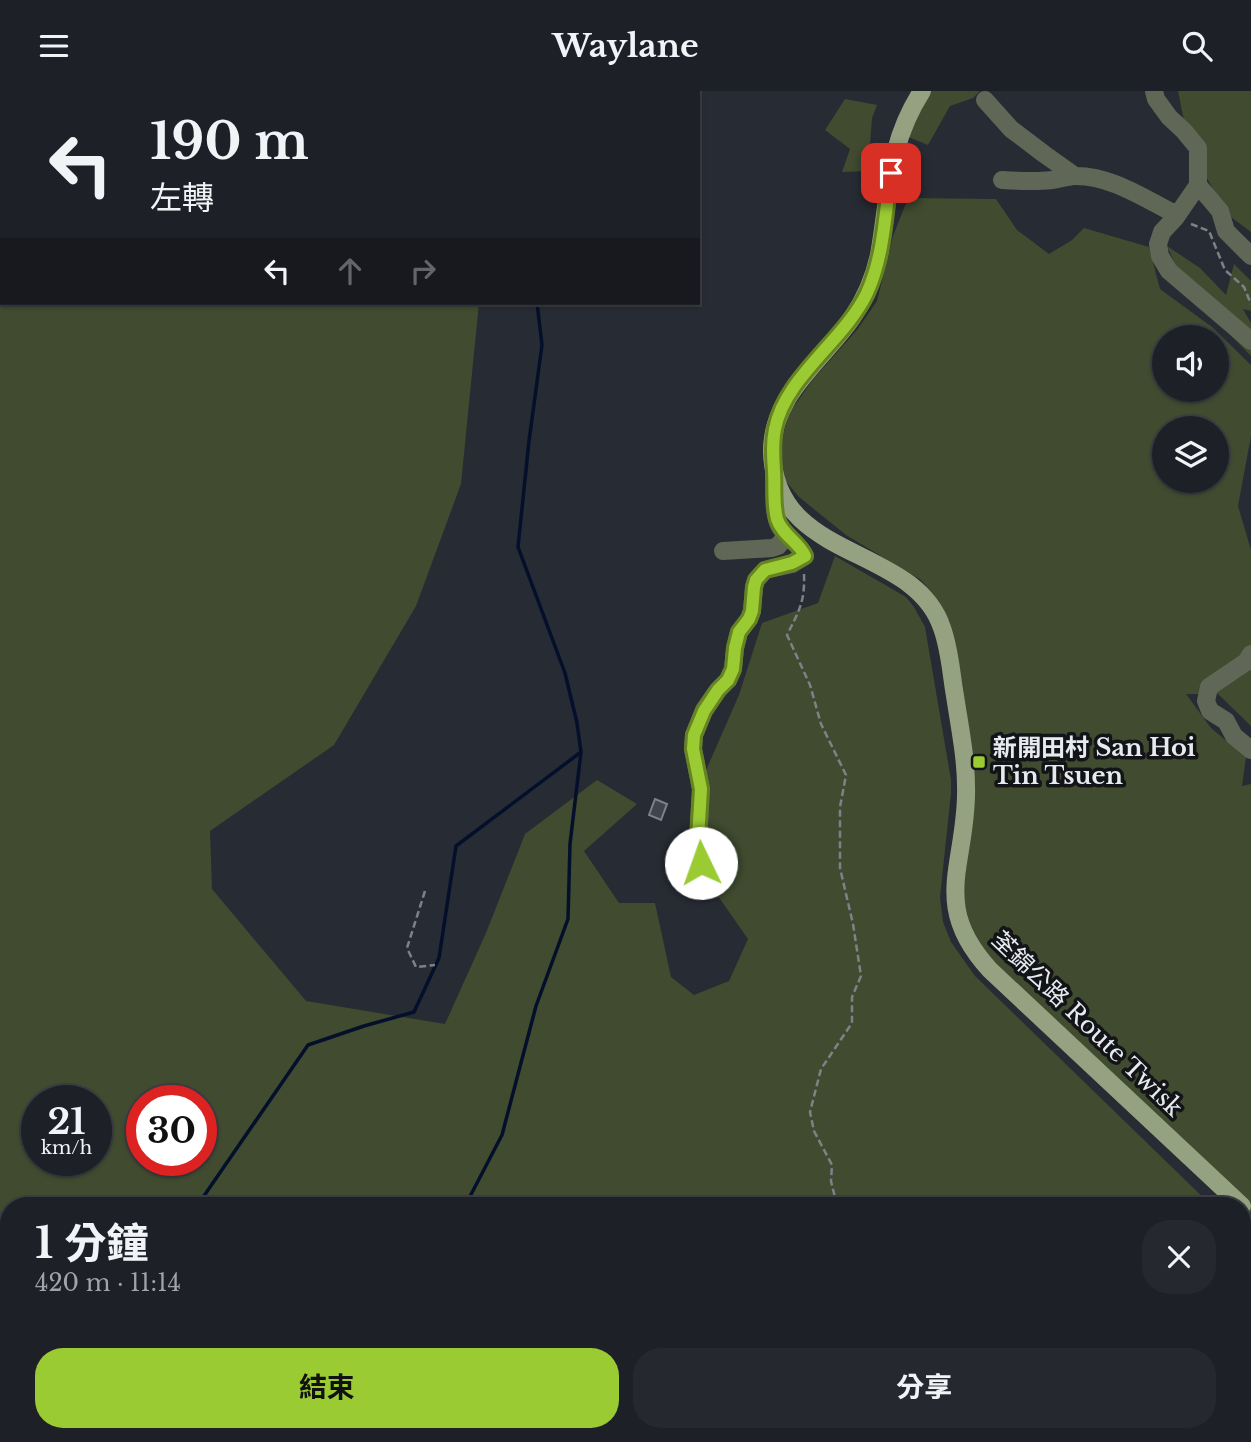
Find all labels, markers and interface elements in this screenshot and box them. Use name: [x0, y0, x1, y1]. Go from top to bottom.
text: Waylane: [552, 26, 699, 66]
icon: menu: [35, 27, 73, 65]
icon: search: [1178, 27, 1216, 65]
text: 190 m: [150, 111, 309, 172]
icon: left: [35, 119, 126, 210]
pin: [861, 143, 921, 203]
icon: arrive: [872, 154, 910, 192]
text: 左轉: [150, 178, 214, 218]
icon: left: [258, 252, 296, 290]
icon: ahead: [331, 252, 369, 290]
icon: right: [404, 252, 442, 290]
map controls: [1152, 325, 1229, 493]
button: sound: [1152, 325, 1229, 402]
button: layers: [1152, 416, 1229, 493]
place label: 新開田村 San Hoi Tin Tsuen: [993, 733, 1196, 790]
marker: 新開田村 San Hoi Tin Tsuen: [971, 754, 987, 770]
position arrow: [664, 826, 738, 900]
street label: 荃錦公路 Route Twisk: [986, 925, 1189, 1122]
speed limit sign: 30: [126, 1085, 217, 1176]
text: 21: [47, 1100, 86, 1143]
text: km/h: [41, 1137, 92, 1159]
text: 1 分鐘: [35, 1217, 148, 1269]
button: close: [1142, 1220, 1216, 1294]
text: 420 m · 11:14: [35, 1269, 181, 1297]
button: 結束: [35, 1348, 619, 1428]
button: 分享: [633, 1348, 1216, 1428]

